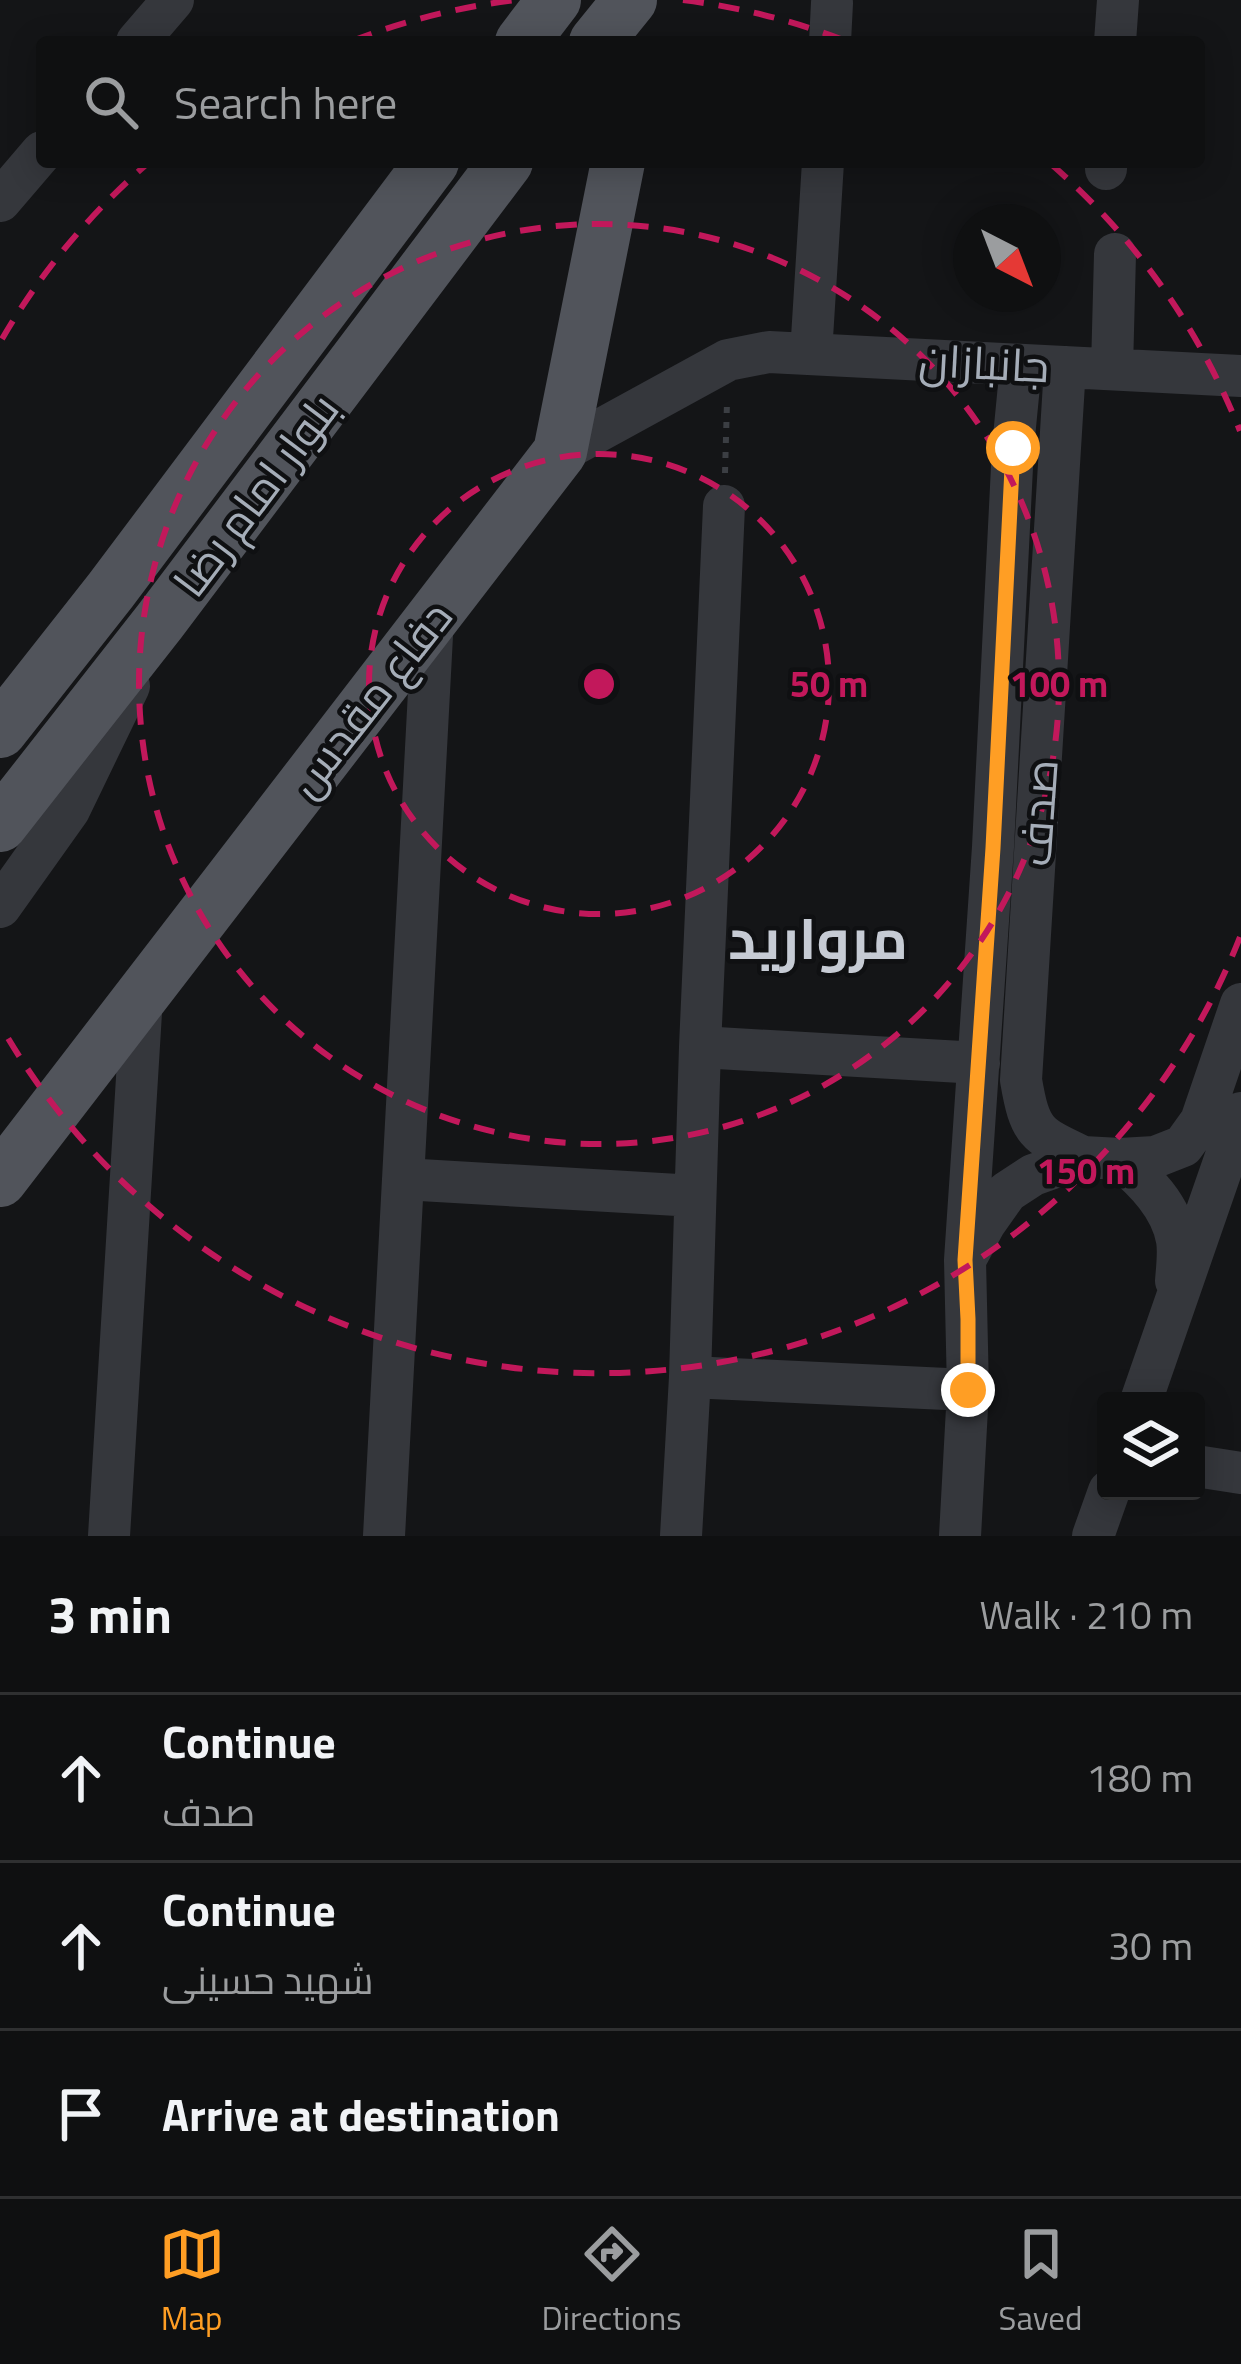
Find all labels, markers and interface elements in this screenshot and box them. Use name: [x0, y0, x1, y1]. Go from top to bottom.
search box: [36, 36, 1205, 168]
text: Search here: [174, 68, 397, 136]
icon: search: [78, 69, 144, 135]
north arrow: [953, 204, 1061, 312]
street label: جانبازان: [917, 325, 1051, 399]
street label: بلوار امام رضا: [156, 378, 355, 611]
route start: [986, 421, 1040, 475]
street label: دفاع مقدس: [271, 586, 468, 811]
text: 50 m: [790, 656, 868, 711]
text: 100 m: [1010, 656, 1108, 711]
centre of rings: [578, 663, 620, 705]
street label: صدف: [999, 757, 1075, 869]
district label: مروارید: [728, 894, 908, 981]
text: 150 m: [1037, 1143, 1135, 1198]
route end: [941, 1363, 995, 1417]
map controls: [1097, 1392, 1205, 1500]
button: layers: [1097, 1392, 1205, 1500]
text: 3 min: [48, 1575, 172, 1653]
text: Walk · 210 m: [979, 1585, 1193, 1644]
text: Continue: [162, 1707, 336, 1775]
icon: ahead: [48, 1745, 114, 1811]
text: 180 m: [1086, 1748, 1193, 1807]
text: صدف: [162, 1782, 255, 1841]
text: Continue: [162, 1875, 336, 1943]
icon: ahead: [48, 1913, 114, 1979]
text: 30 m: [1108, 1916, 1193, 1975]
text: شهید حسینی: [162, 1950, 374, 2009]
text: Arrive at destination: [162, 2080, 560, 2148]
icon: arrive: [48, 2081, 114, 2147]
tab: Map: [159, 2221, 225, 2343]
tab: Directions: [542, 2221, 682, 2343]
tab: Saved: [999, 2221, 1082, 2343]

